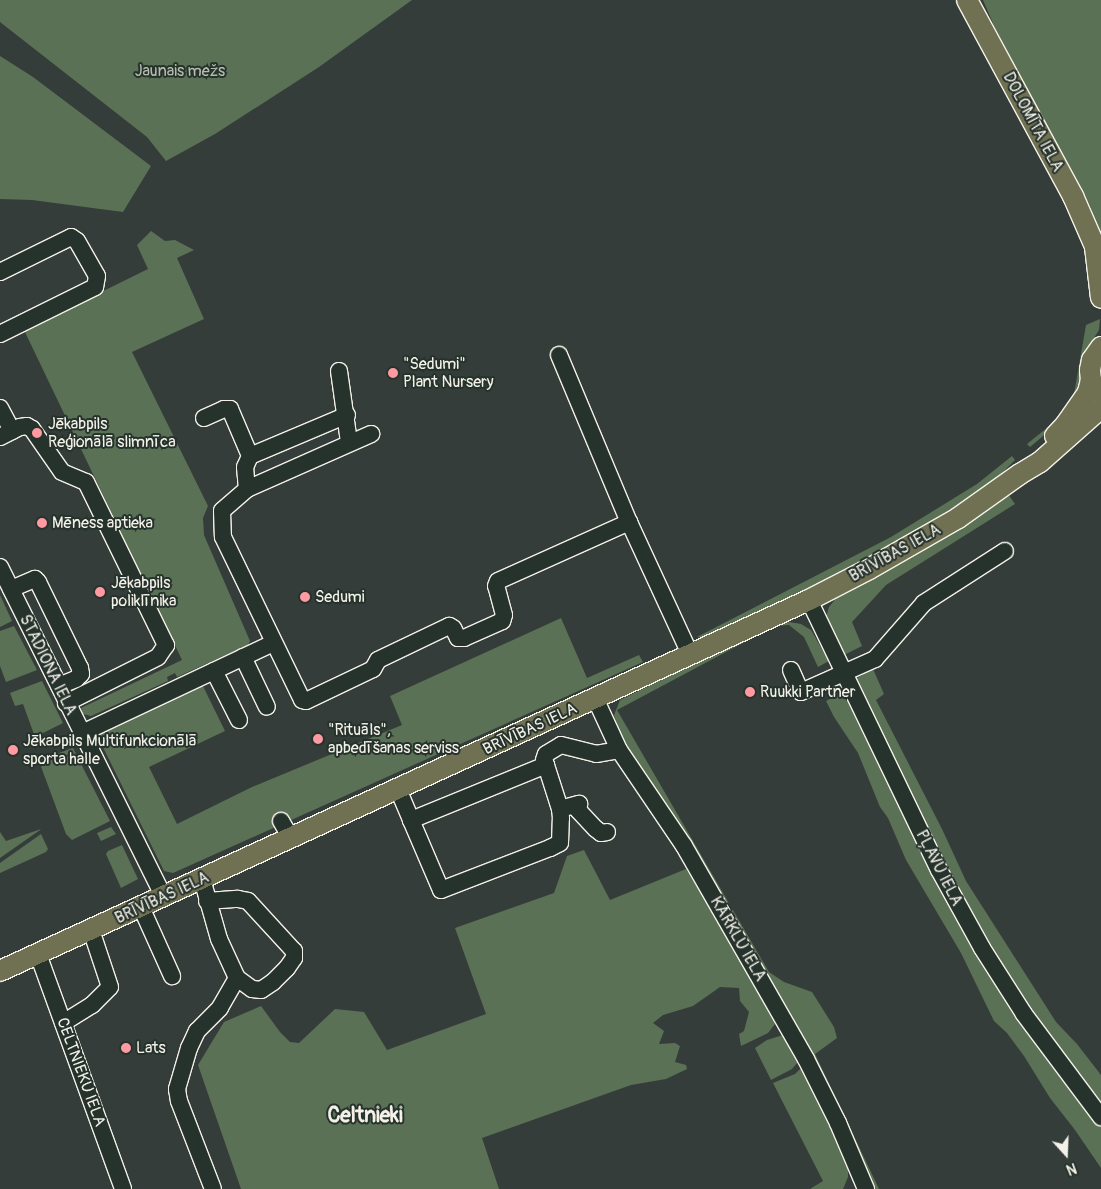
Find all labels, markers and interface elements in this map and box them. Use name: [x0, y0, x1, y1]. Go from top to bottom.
park label: Jaunais mežs: [135, 61, 225, 81]
street label: DOLOMĪTA IELA: [999, 69, 1067, 175]
place label: "Sedumi" Plant Nursery: [403, 354, 494, 392]
marker: "Sedumi" Plant Nursery: [387, 367, 399, 379]
place label: Jēkabpils Reģionālā slimnīca: [48, 414, 176, 452]
marker: Jēkabpils Reģionālā slimnīca: [30, 426, 44, 440]
place label: Mēness aptieka: [52, 513, 153, 533]
marker: Mēness aptieka: [36, 517, 48, 529]
street label: BRĪVĪBAS IELA: [846, 520, 944, 586]
place label: Jēkabpils poliklīnika: [111, 573, 176, 611]
marker: Jēkabpils poliklīnika: [93, 585, 107, 599]
place label: Sedumi: [315, 587, 365, 607]
marker: Sedumi: [299, 591, 311, 603]
street label: STADIONA IELA: [15, 611, 81, 719]
place label: Ruukki Partner: [760, 682, 855, 702]
marker: Ruukki Partner: [744, 686, 756, 698]
street label: BRĪVĪBAS IELA: [480, 699, 580, 759]
place label: "Rituāls", apbedīšanas serviss: [328, 720, 459, 758]
place label: Jēkabpils Multifunkcionālā sporta halle: [23, 731, 197, 769]
marker: "Rituāls", apbedīšanas serviss: [312, 733, 324, 745]
marker: Jēkabpils Multifunkcionālā sporta halle: [7, 744, 19, 756]
street label: PĻAVU IELA: [912, 827, 966, 909]
street label: BRĪVĪBAS IELA: [112, 868, 212, 928]
street label: KĀRKLU IELA: [706, 893, 770, 985]
street label: CELTNIEKU IELA: [52, 1015, 110, 1129]
place label: Lats: [136, 1038, 166, 1058]
marker: Lats: [120, 1042, 132, 1054]
district label: Celtnieki: [327, 1103, 403, 1129]
north arrow: [1041, 1129, 1091, 1179]
text: N: [1064, 1159, 1079, 1178]

